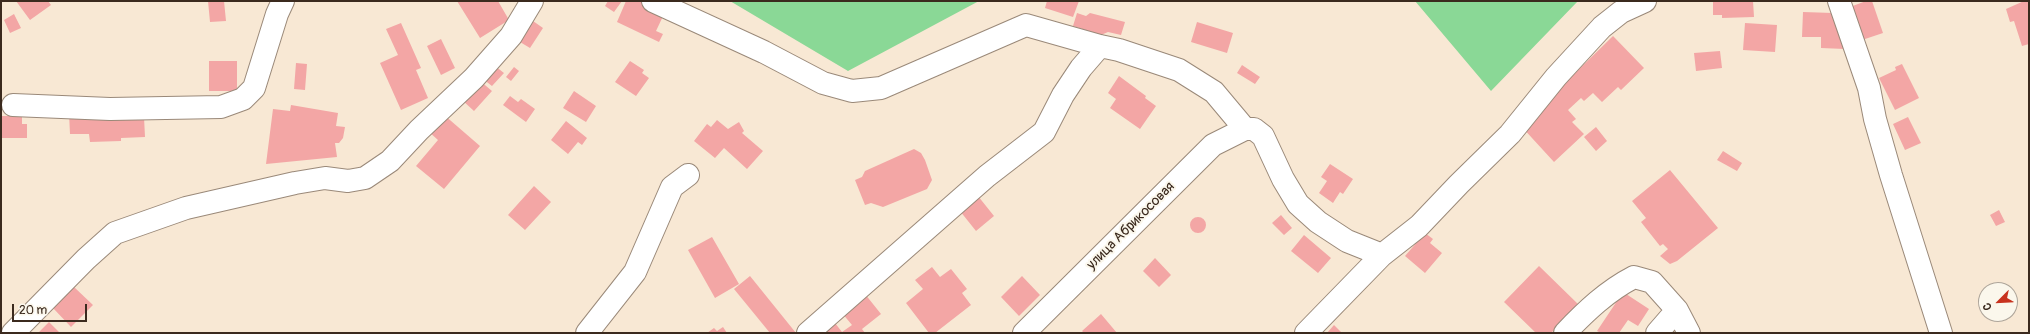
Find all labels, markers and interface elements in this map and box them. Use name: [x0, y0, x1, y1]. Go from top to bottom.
street label: улица Абрикосовая: [1084, 179, 1178, 273]
north arrow: [1978, 282, 2018, 322]
scale bar: [14, 296, 89, 322]
text: С: [1980, 301, 1995, 312]
text: 20 m: [19, 303, 47, 318]

